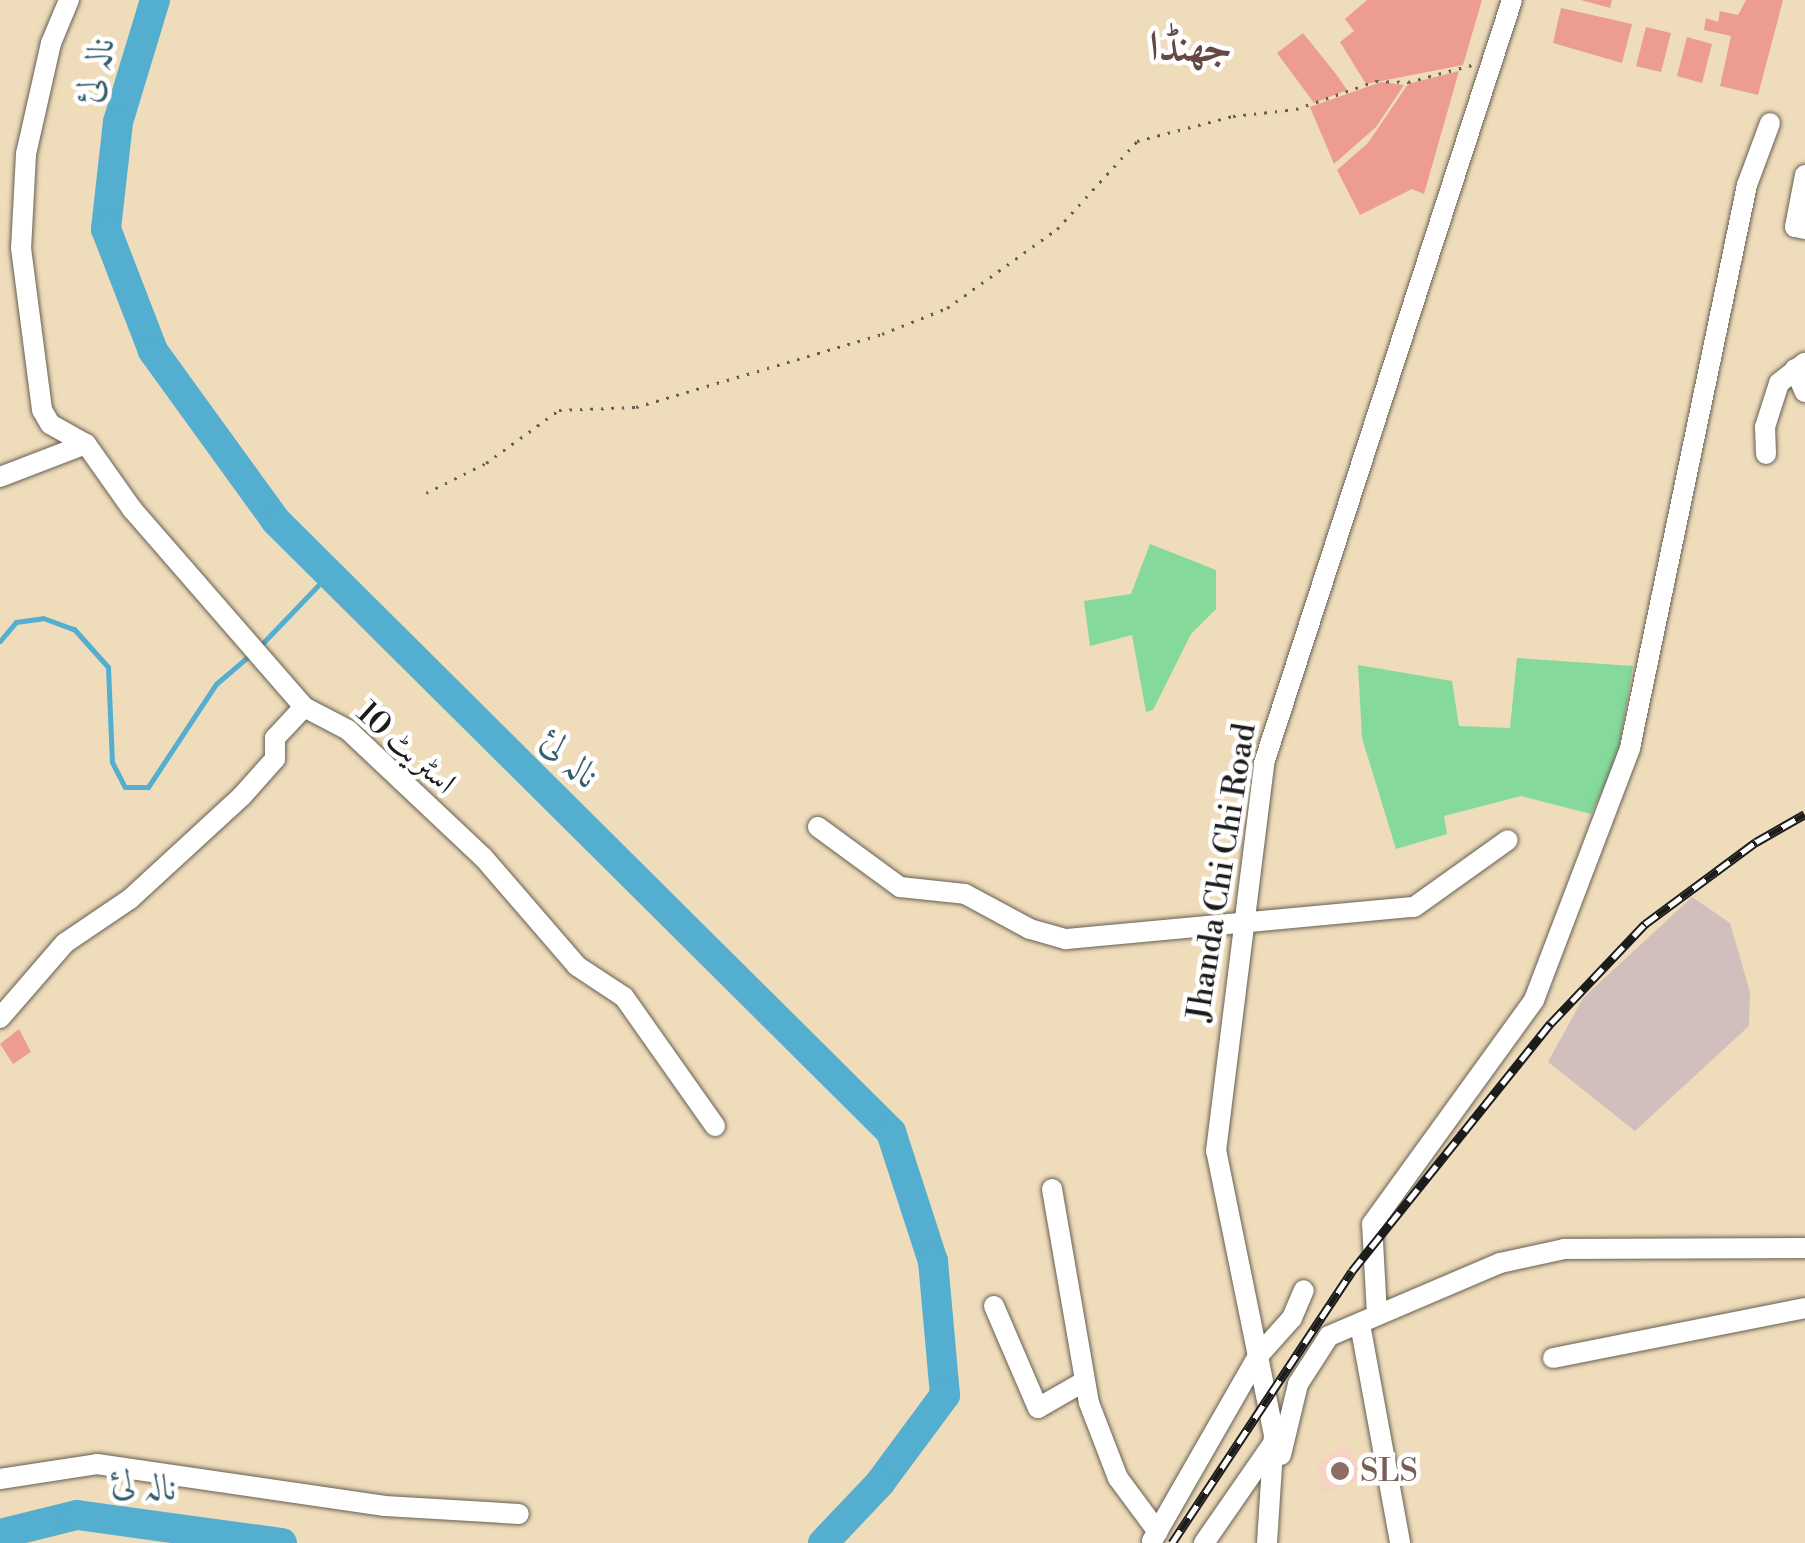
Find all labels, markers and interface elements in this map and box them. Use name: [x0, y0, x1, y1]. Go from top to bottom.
district label: جھنڈا: [1149, 23, 1233, 73]
water label: نالہ لئ: [67, 31, 125, 107]
street label: اسٹریٹ 10: [349, 694, 463, 802]
street label: Jhanda Chi Chi Road: [1180, 721, 1264, 1023]
water label: نالہ لئ: [532, 722, 608, 798]
place label: SLS: [1360, 1452, 1418, 1490]
marker: SLS: [1329, 1460, 1351, 1482]
water label: نالہ لئ: [109, 1461, 181, 1511]

